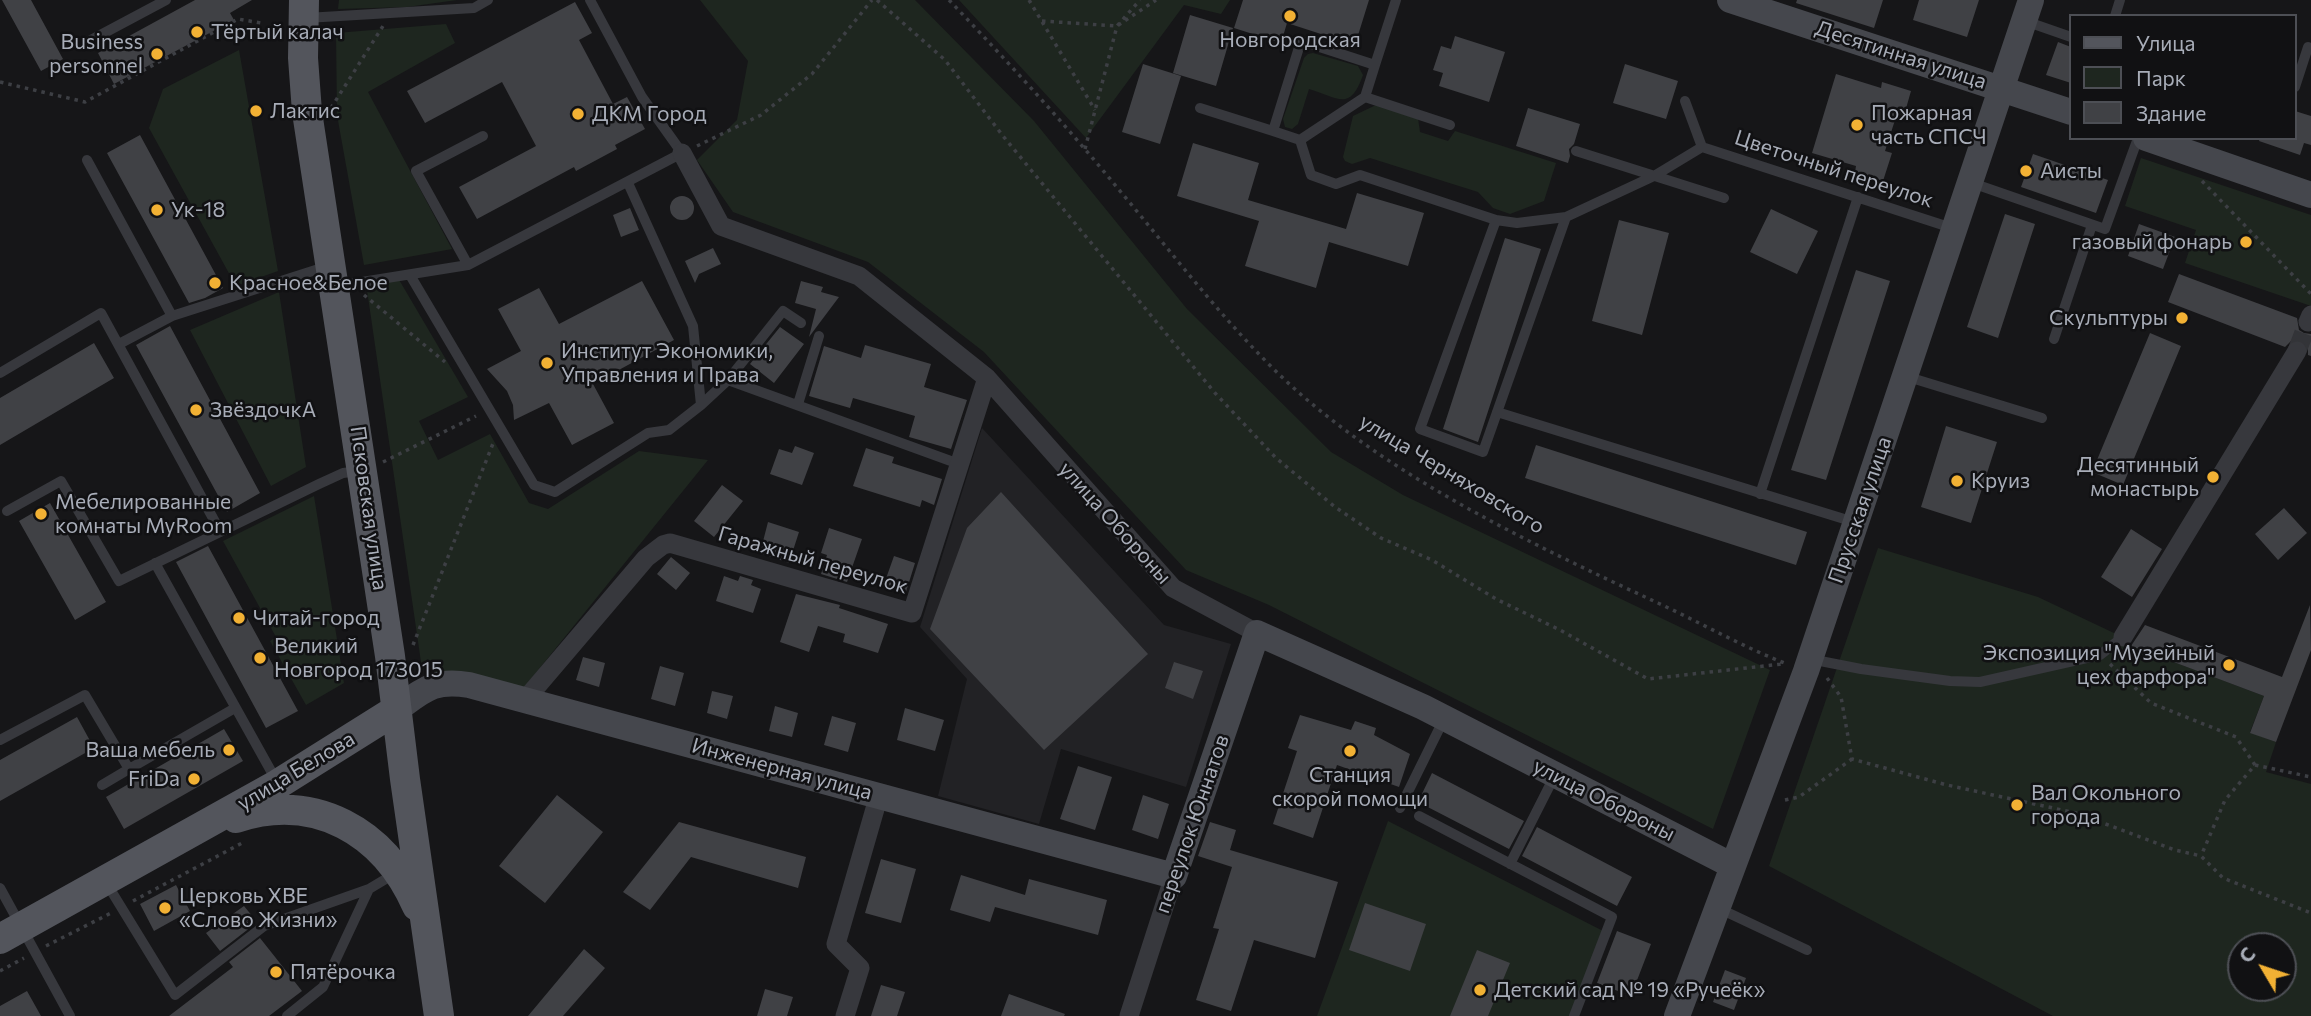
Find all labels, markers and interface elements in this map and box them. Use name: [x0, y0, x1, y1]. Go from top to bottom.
marker: Новгородская: [1282, 8, 1298, 24]
legend: [2070, 14, 2297, 140]
street label: Десятинная улица: [1812, 15, 1990, 95]
place label: Тёртый калач: [211, 19, 344, 45]
marker: Тёртый калач: [189, 24, 205, 40]
place label: Новгородская: [1219, 27, 1361, 53]
place label: Business personnel: [49, 29, 143, 79]
text: Улица: [2136, 30, 2195, 55]
marker: Business personnel: [149, 46, 165, 62]
text: Парк: [2136, 65, 2186, 90]
place label: Лактис: [270, 98, 340, 124]
place label: Пожарная часть СПСЧ: [1871, 100, 1987, 150]
text: Здание: [2136, 100, 2206, 125]
place label: ДКМ Город: [592, 101, 706, 127]
marker: Лактис: [248, 103, 264, 119]
marker: ДКМ Город: [570, 106, 586, 122]
marker: Пожарная часть СПСЧ: [1849, 117, 1865, 133]
street label: Цветочный переулок: [1732, 125, 1936, 213]
place label: Аисты: [2040, 158, 2102, 184]
marker: Аисты: [2018, 163, 2034, 179]
place label: Ук-18: [171, 197, 225, 223]
marker: Ук-18: [149, 202, 165, 218]
place label: газовый фонарь: [2072, 229, 2232, 255]
marker: газовый фонарь: [2238, 234, 2254, 250]
place label: Красное&Белое: [229, 270, 388, 296]
marker: Красное&Белое: [207, 275, 223, 291]
place label: Скульптуры: [2049, 305, 2168, 331]
marker: Скульптуры: [2174, 310, 2190, 326]
place label: Институт Экономики, Управления и Права: [561, 338, 773, 388]
marker: Институт Экономики, Управления и Права: [539, 355, 555, 371]
place label: ЗвёздочкА: [210, 397, 316, 423]
marker: ЗвёздочкА: [188, 402, 204, 418]
street label: улица Черняховского: [1355, 409, 1549, 539]
street label: Псковская улица: [345, 424, 393, 592]
street label: Прусская улица: [1823, 433, 1897, 587]
place label: Десятинный монастырь: [2077, 452, 2199, 502]
street label: улица Обороны: [1053, 457, 1177, 589]
place label: Круиз: [1971, 468, 2030, 494]
marker: Десятинный монастырь: [2205, 469, 2221, 485]
marker: Круиз: [1949, 473, 1965, 489]
place label: Мебелированные комнаты MyRoom: [55, 489, 232, 539]
marker: Мебелированные комнаты MyRoom: [33, 506, 49, 522]
street label: Гаражный переулок: [715, 521, 911, 599]
place label: Читай-город: [253, 605, 379, 631]
marker: Читай-город: [231, 610, 247, 626]
place label: Великий Новгород 173015: [274, 633, 443, 683]
place label: Экспозиция "Музейный цех фарфора": [1983, 640, 2215, 690]
marker: Великий Новгород 173015: [252, 650, 268, 666]
marker: Экспозиция "Музейный цех фарфора": [2221, 657, 2237, 673]
street label: улица Белова: [233, 726, 359, 816]
street label: переулок Юннатов: [1150, 731, 1234, 917]
street label: Инженерная улица: [689, 733, 875, 805]
place label: Ваша мебель: [85, 737, 215, 763]
marker: Ваша мебель: [221, 742, 237, 758]
marker: Станция скорой помощи: [1342, 743, 1358, 759]
street label: улица Обороны: [1529, 753, 1679, 847]
place label: Станция скорой помощи: [1272, 762, 1428, 812]
place label: FriDa: [128, 766, 180, 792]
marker: FriDa: [186, 771, 202, 787]
place label: Вал Окольного города: [2031, 780, 2181, 830]
marker: Вал Окольного города: [2009, 797, 2025, 813]
place label: Церковь ХВЕ «Слово Жизни»: [179, 883, 338, 933]
marker: Церковь ХВЕ «Слово Жизни»: [157, 900, 173, 916]
north arrow: [2227, 932, 2297, 1002]
text: С: [2234, 942, 2260, 967]
place label: Пятёрочка: [290, 959, 396, 985]
marker: Пятёрочка: [268, 964, 284, 980]
place label: Детский сад № 19 «Ручеёк»: [1494, 977, 1765, 1003]
marker: Детский сад № 19 «Ручеёк»: [1472, 982, 1488, 998]

